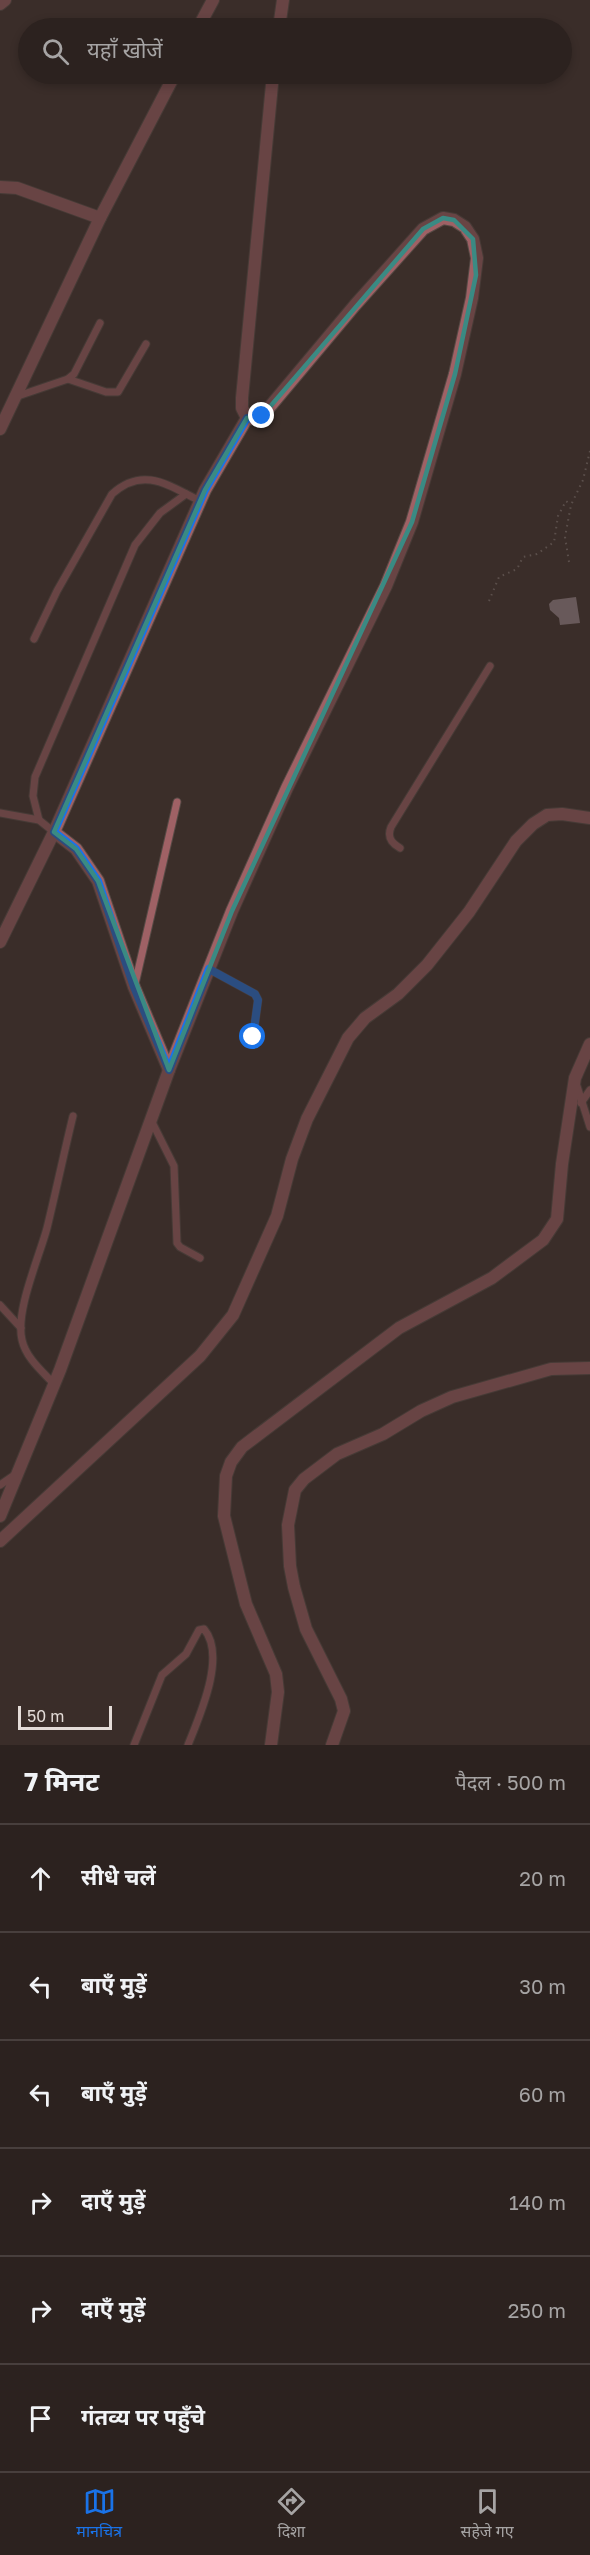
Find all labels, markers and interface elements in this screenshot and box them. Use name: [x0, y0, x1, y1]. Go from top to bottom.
search box: [18, 18, 572, 84]
icon: search: [39, 35, 72, 68]
text: यहाँ खोजें: [87, 36, 163, 63]
route end: [248, 402, 274, 428]
route start: [239, 1023, 265, 1049]
scale bar: [18, 1703, 112, 1730]
text: 50 m: [27, 1706, 64, 1726]
text: 7 मिनट: [24, 1766, 99, 1797]
text: पैदल · 500 m: [455, 1770, 566, 1794]
icon: ahead: [24, 1862, 57, 1895]
text: सीधे चलें: [81, 1863, 156, 1890]
text: 20 m: [519, 1866, 566, 1890]
icon: left: [24, 1970, 57, 2003]
text: बाएँ मुड़ें: [81, 1971, 147, 1998]
text: 30 m: [519, 1974, 566, 1998]
icon: left: [24, 2078, 57, 2111]
text: बाएँ मुड़ें: [81, 2079, 147, 2106]
text: 60 m: [519, 2082, 566, 2106]
icon: right: [24, 2186, 57, 2219]
text: दाएँ मुड़ें: [81, 2187, 146, 2214]
text: 140 m: [509, 2190, 566, 2214]
icon: right: [24, 2294, 57, 2327]
text: दाएँ मुड़ें: [81, 2295, 146, 2322]
text: 250 m: [508, 2298, 566, 2322]
icon: arrive: [24, 2402, 57, 2435]
text: गंतव्य पर पहुँचे: [81, 2403, 205, 2430]
tab: मानचित्र: [76, 2485, 122, 2544]
tab: दिशा: [275, 2485, 308, 2544]
tab: सहेजे गए: [461, 2485, 514, 2544]

